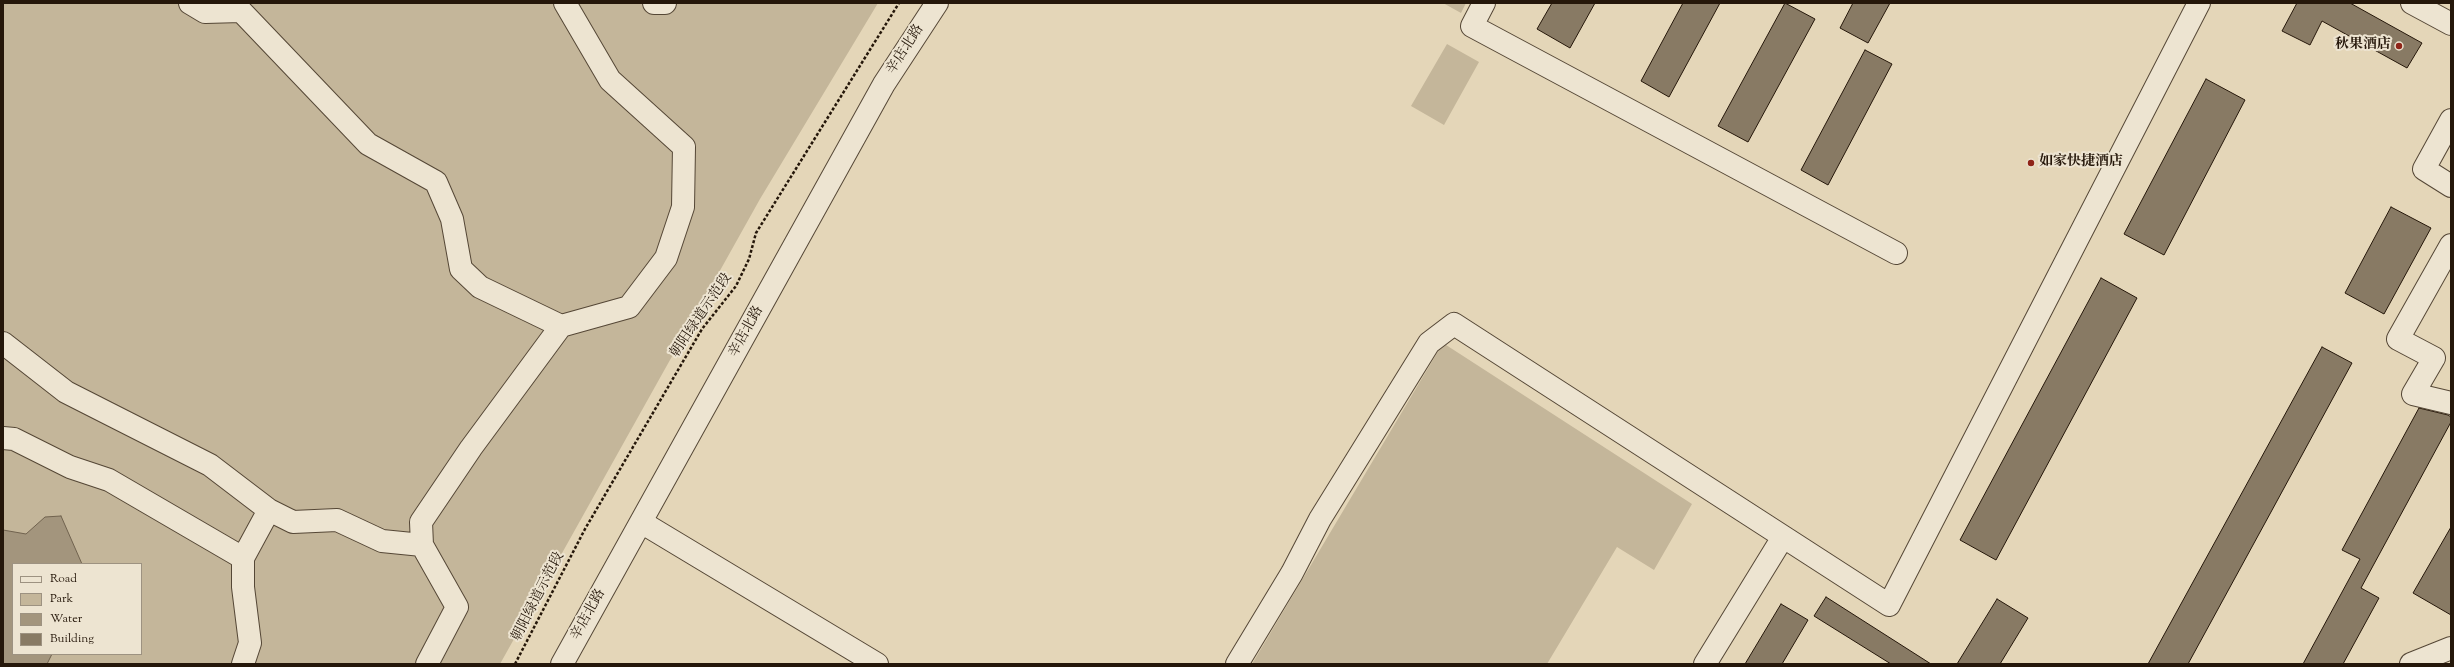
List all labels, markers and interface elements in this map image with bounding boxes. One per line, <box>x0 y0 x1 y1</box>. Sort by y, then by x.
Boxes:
street label: 辛店北路 <box>884 22 928 78</box>
place label: 秋果酒店 <box>2335 38 2391 54</box>
marker: 秋果酒店 <box>2394 41 2404 51</box>
place label: 如家快捷酒店 <box>2039 155 2123 171</box>
marker: 如家快捷酒店 <box>2026 158 2036 168</box>
street label: 朝阳绿道示范段 <box>668 271 736 361</box>
street label: 辛店北路 <box>726 303 768 361</box>
street label: 朝阳绿道示范段 <box>509 550 569 644</box>
legend <box>12 563 142 655</box>
text: Road <box>50 570 77 588</box>
street label: 辛店北路 <box>568 586 610 644</box>
text: Park <box>50 590 73 608</box>
text: Water <box>50 610 82 628</box>
text: Building <box>50 630 94 648</box>

